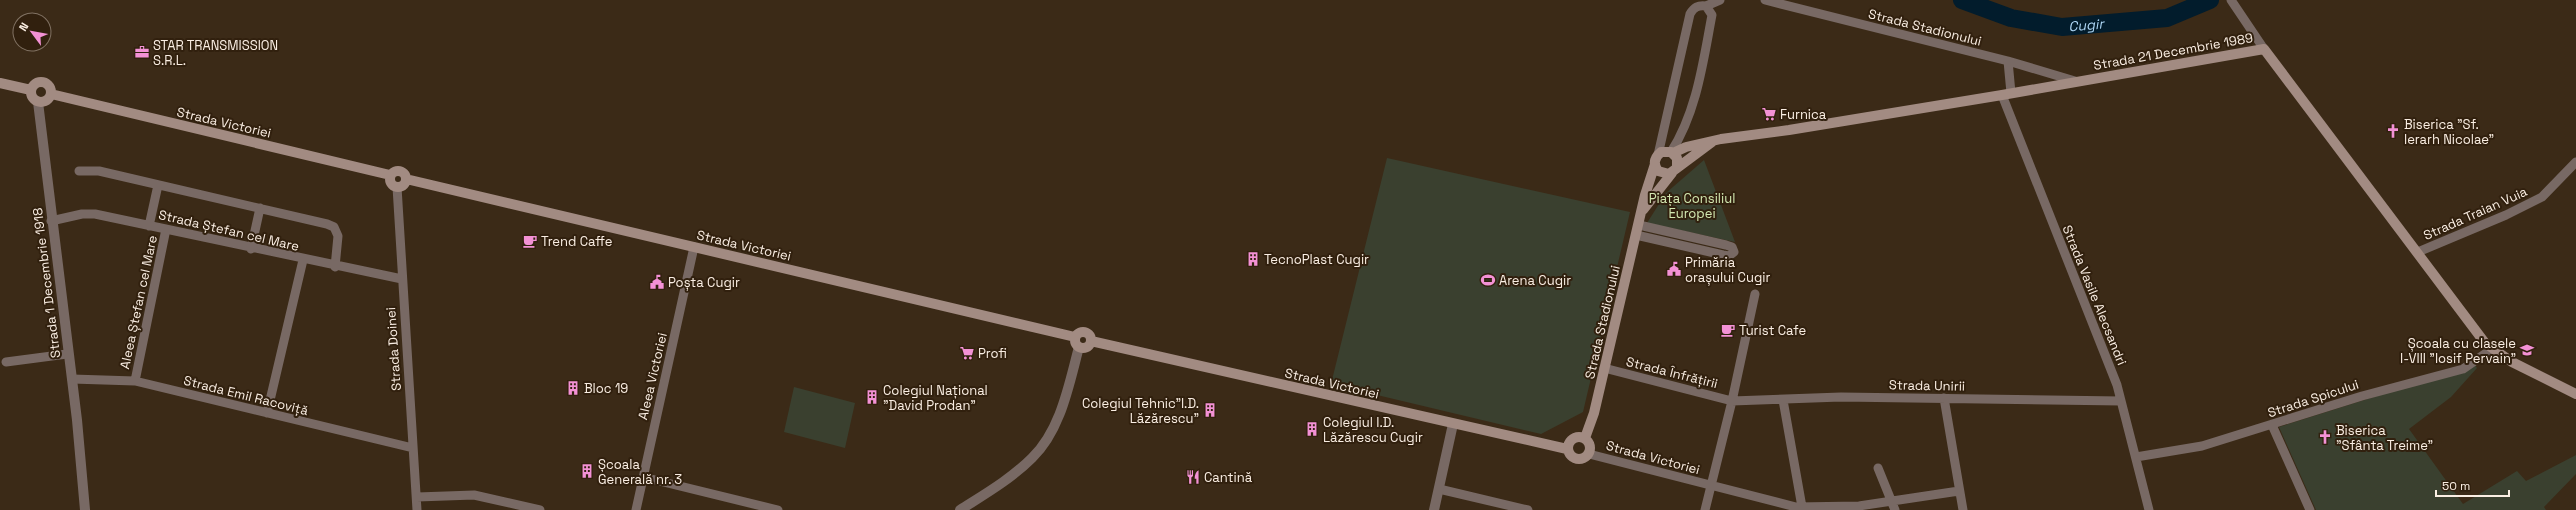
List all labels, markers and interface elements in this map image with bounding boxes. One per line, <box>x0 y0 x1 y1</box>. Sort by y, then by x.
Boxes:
street label: Strada Stadionului <box>1867 5 1983 50</box>
north arrow <box>12 12 52 52</box>
water label: Cugir <box>2068 14 2106 35</box>
text: N <box>16 20 31 34</box>
street label: Strada 21 Decembrie 1989 <box>2092 29 2254 74</box>
place label: STAR TRANSMISSION S.R.L. <box>153 37 278 69</box>
office icon: STAR TRANSMISSION S.R.L. <box>134 44 150 60</box>
street label: Strada Victoriei <box>175 103 273 142</box>
supermarket icon: Furnica <box>1761 106 1777 122</box>
place label: Furnica <box>1780 106 1827 123</box>
place label: Biserica "Sf. Ierarh Nicolae" <box>2404 116 2494 148</box>
church icon: Biserica "Sf. Ierarh Nicolae" <box>2385 123 2401 139</box>
street label: Strada Traian Vuia <box>2421 183 2530 244</box>
park label: Piața Consiliul Europei <box>1649 190 1735 222</box>
street label: Strada Ștefan cel Mare <box>157 206 301 255</box>
street label: Strada 1 Decembrie 1918 <box>29 207 64 359</box>
street label: Strada Vasile Alecsandri <box>2059 223 2130 368</box>
street label: Strada Victoriei <box>695 226 793 265</box>
cafe icon: Trend Caffe <box>522 233 538 249</box>
place label: Trend Caffe <box>541 233 612 250</box>
street label: Aleea Ștefan cel Mare <box>116 234 161 370</box>
building icon: TecnoPlast Cugir <box>1245 251 1261 267</box>
place label: TecnoPlast Cugir <box>1264 251 1369 268</box>
place label: Primăria orașului Cugir <box>1685 254 1770 286</box>
public building icon: Primăria orașului Cugir <box>1666 261 1682 277</box>
street label: Strada Stadionului <box>1581 264 1624 381</box>
sports icon: Arena Cugir <box>1480 272 1496 288</box>
place label: Arena Cugir <box>1499 272 1571 289</box>
public building icon: Poșta Cugir <box>649 274 665 290</box>
place label: Poșta Cugir <box>668 274 740 291</box>
street label: Strada Doinei <box>382 307 405 391</box>
cafe icon: Turist Cafe <box>1720 322 1736 338</box>
place label: Turist Cafe <box>1739 322 1806 339</box>
street label: Aleea Victoriei <box>634 331 671 421</box>
place label: Școala cu clasele I-VIII "Iosif Pervain" <box>2400 335 2516 367</box>
school or university icon: Școala cu clasele I-VIII "Iosif Pervain" <box>2519 342 2535 358</box>
supermarket icon: Profi <box>959 345 975 361</box>
place label: Profi <box>978 345 1007 362</box>
street label: Strada Înfrățirii <box>1624 353 1720 392</box>
street label: Strada Victoriei <box>1283 364 1381 403</box>
street label: Strada Emil Racoviță <box>182 372 311 419</box>
street label: Strada Unirii <box>1889 376 1965 395</box>
street label: Strada Spicului <box>2265 376 2361 421</box>
building icon: Bloc 19 <box>565 380 581 396</box>
place label: Bloc 19 <box>584 380 628 397</box>
place label: Colegiul Național "David Prodan" <box>883 382 988 414</box>
building icon: Colegiul Național "David Prodan" <box>864 389 880 405</box>
place label: Colegiul Tehnic"I.D. Lăzărescu" <box>1082 395 1199 427</box>
building icon: Colegiul Tehnic"I.D. Lăzărescu" <box>1202 402 1218 418</box>
place label: Colegiul I.D. Lăzărescu Cugir <box>1323 414 1423 446</box>
building icon: Colegiul I.D. Lăzărescu Cugir <box>1304 421 1320 437</box>
place label: Biserica "Sfânta Treime" <box>2336 422 2433 454</box>
church icon: Biserica "Sfânta Treime" <box>2317 429 2333 445</box>
street label: Strada Victoriei <box>1604 437 1702 478</box>
place label: Școala Generală nr. 3 <box>598 456 682 488</box>
building icon: Școala Generală nr. 3 <box>579 463 595 479</box>
restaurant icon: Cantină <box>1185 469 1201 485</box>
place label: Cantină <box>1204 469 1253 486</box>
scale bar <box>2436 472 2509 498</box>
text: 50 m <box>2442 478 2470 494</box>

